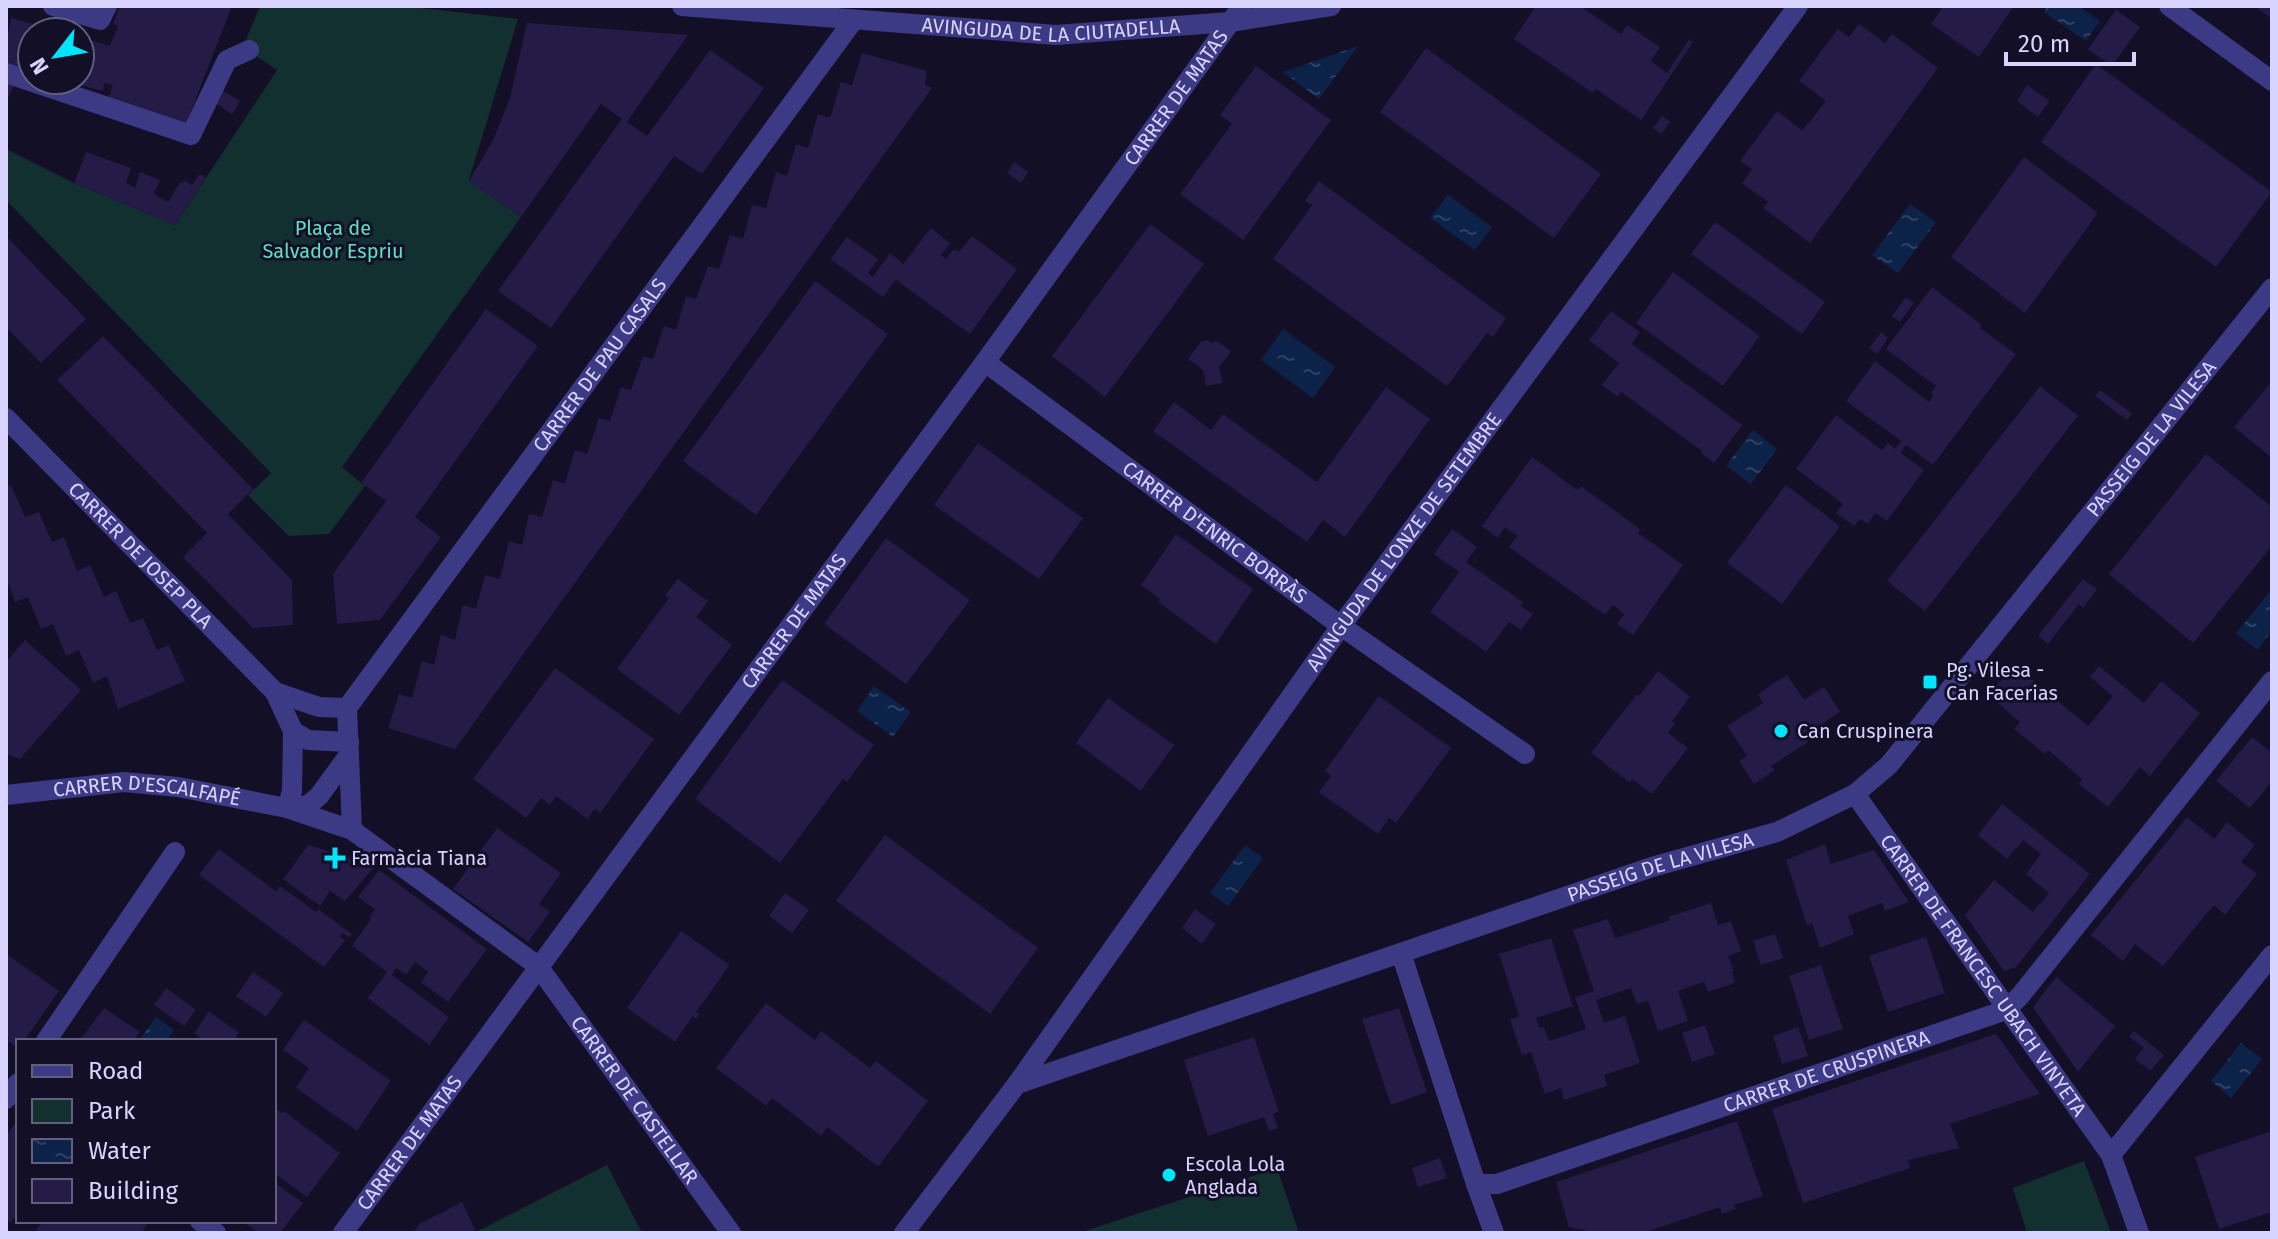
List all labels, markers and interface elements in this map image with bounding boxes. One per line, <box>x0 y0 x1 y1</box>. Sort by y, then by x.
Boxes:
street label: AVINGUDA DE LA CIUTADELLA <box>921 13 1181 47</box>
north arrow <box>16 16 96 96</box>
scale bar <box>2006 16 2134 66</box>
street label: CARRER DE MATAS <box>1119 25 1233 170</box>
text: 20 m <box>2018 30 2070 58</box>
text: N <box>24 53 55 79</box>
park label: Plaça de Salvador Espriu <box>262 216 404 263</box>
street label: CARRER DE PAU CASALS <box>528 273 672 457</box>
street label: PASSEIG DE LA VILESA <box>2081 355 2221 521</box>
street label: AVINGUDA DE L'ONZE DE SETEMBRE <box>1301 408 1506 676</box>
street label: CARRER D'ENRIC BORRÀS <box>1118 456 1312 609</box>
street label: CARRER DE JOSEP PLA <box>63 477 218 634</box>
street label: CARRER DE MATAS <box>736 549 852 693</box>
place label: Pg. Vilesa - Can Facerias <box>1946 658 2058 705</box>
marker: Pg. Vilesa - Can Facerias <box>1921 673 1939 691</box>
place label: Can Cruspinera <box>1797 719 1934 743</box>
marker: Can Cruspinera <box>1772 722 1790 740</box>
street label: CARRER D'ESCALFAPÉ <box>52 770 243 811</box>
street label: PASSEIG DE LA VILESA <box>1564 827 1757 907</box>
street label: CARRER DE FRANCESC UBACH VINYETA <box>1875 829 2092 1121</box>
place label: Farmàcia Tiana <box>351 846 487 870</box>
marker: Farmàcia Tiana <box>326 849 344 867</box>
street label: CARRER DE CASTELLAR <box>566 1011 703 1188</box>
street label: CARRER DE CRUSPINERA <box>1720 1025 1933 1118</box>
legend <box>16 1039 276 1223</box>
text: Road <box>88 1057 143 1085</box>
street label: CARRER DE MATAS <box>352 1071 467 1215</box>
text: Park <box>88 1097 136 1125</box>
text: Water <box>88 1137 152 1165</box>
place label: Escola Lola Anglada <box>1185 1152 1286 1199</box>
marker: Escola Lola Anglada <box>1160 1166 1178 1184</box>
text: Building <box>88 1177 178 1205</box>

